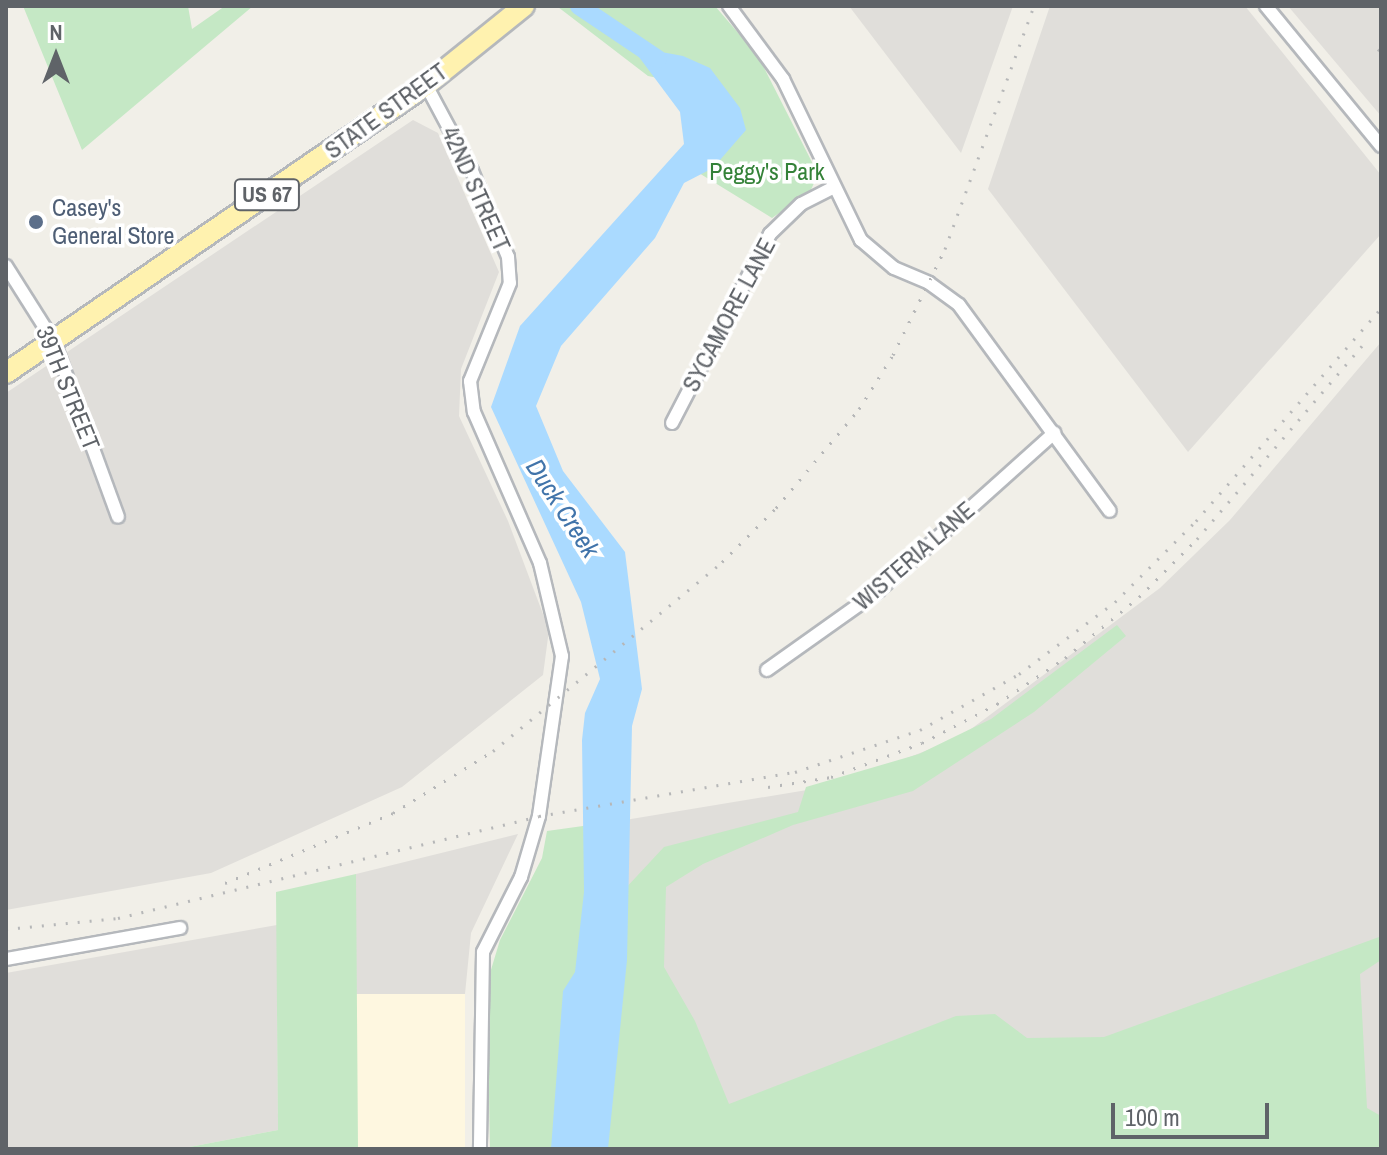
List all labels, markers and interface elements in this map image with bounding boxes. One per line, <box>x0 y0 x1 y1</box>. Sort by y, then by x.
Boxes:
north arrow <box>16 16 96 96</box>
text: N <box>49 17 63 47</box>
street label: STATE STREET <box>319 57 453 165</box>
street label: 42ND STREET <box>436 122 516 256</box>
park label: Peggy's Park <box>709 158 825 186</box>
road number: US 67 <box>233 177 301 213</box>
place label: Casey's General Store <box>52 194 175 250</box>
marker: Casey's General Store <box>27 213 45 231</box>
street label: SYCAMORE LANE <box>676 233 782 397</box>
street label: 39TH STREET <box>30 322 106 454</box>
water label: Duck Creek <box>520 453 606 563</box>
street label: WISTERIA LANE <box>847 495 981 617</box>
scale bar <box>1115 1087 1273 1137</box>
text: 100 m <box>1125 1101 1180 1133</box>

